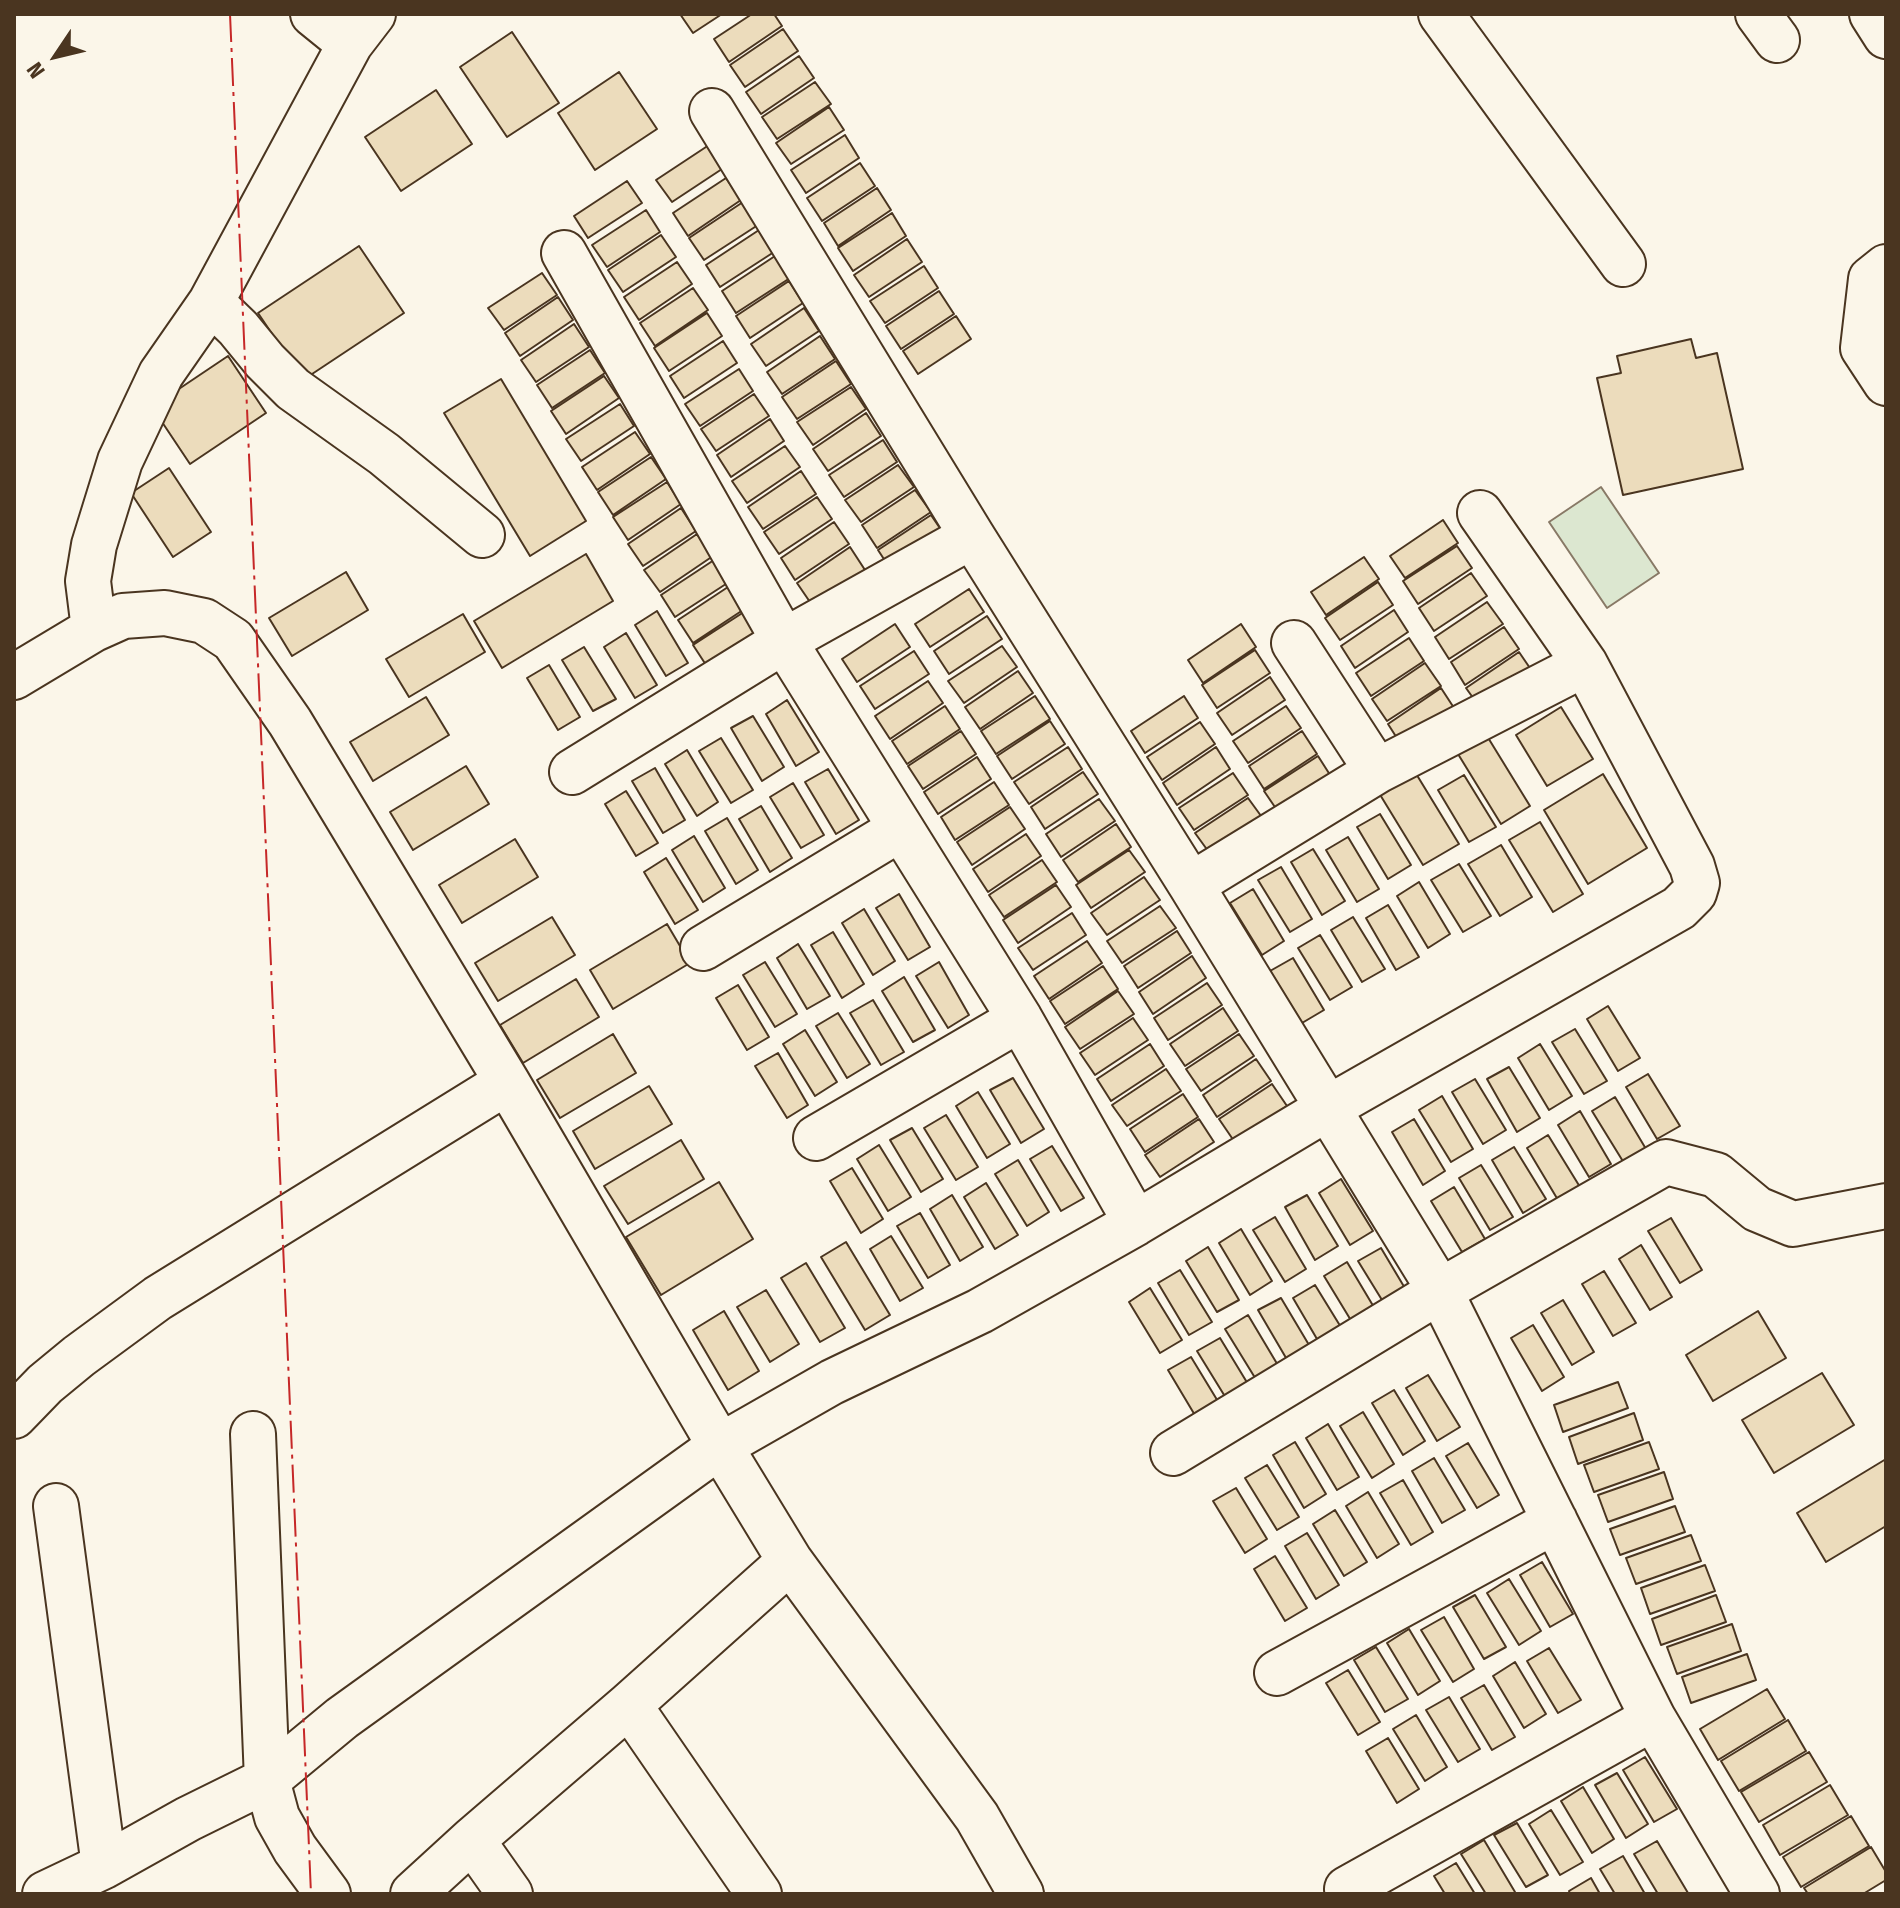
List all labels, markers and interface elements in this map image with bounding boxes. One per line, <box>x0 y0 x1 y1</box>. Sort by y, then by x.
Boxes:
north arrow <box>16 16 96 96</box>
text: N <box>21 57 51 83</box>

